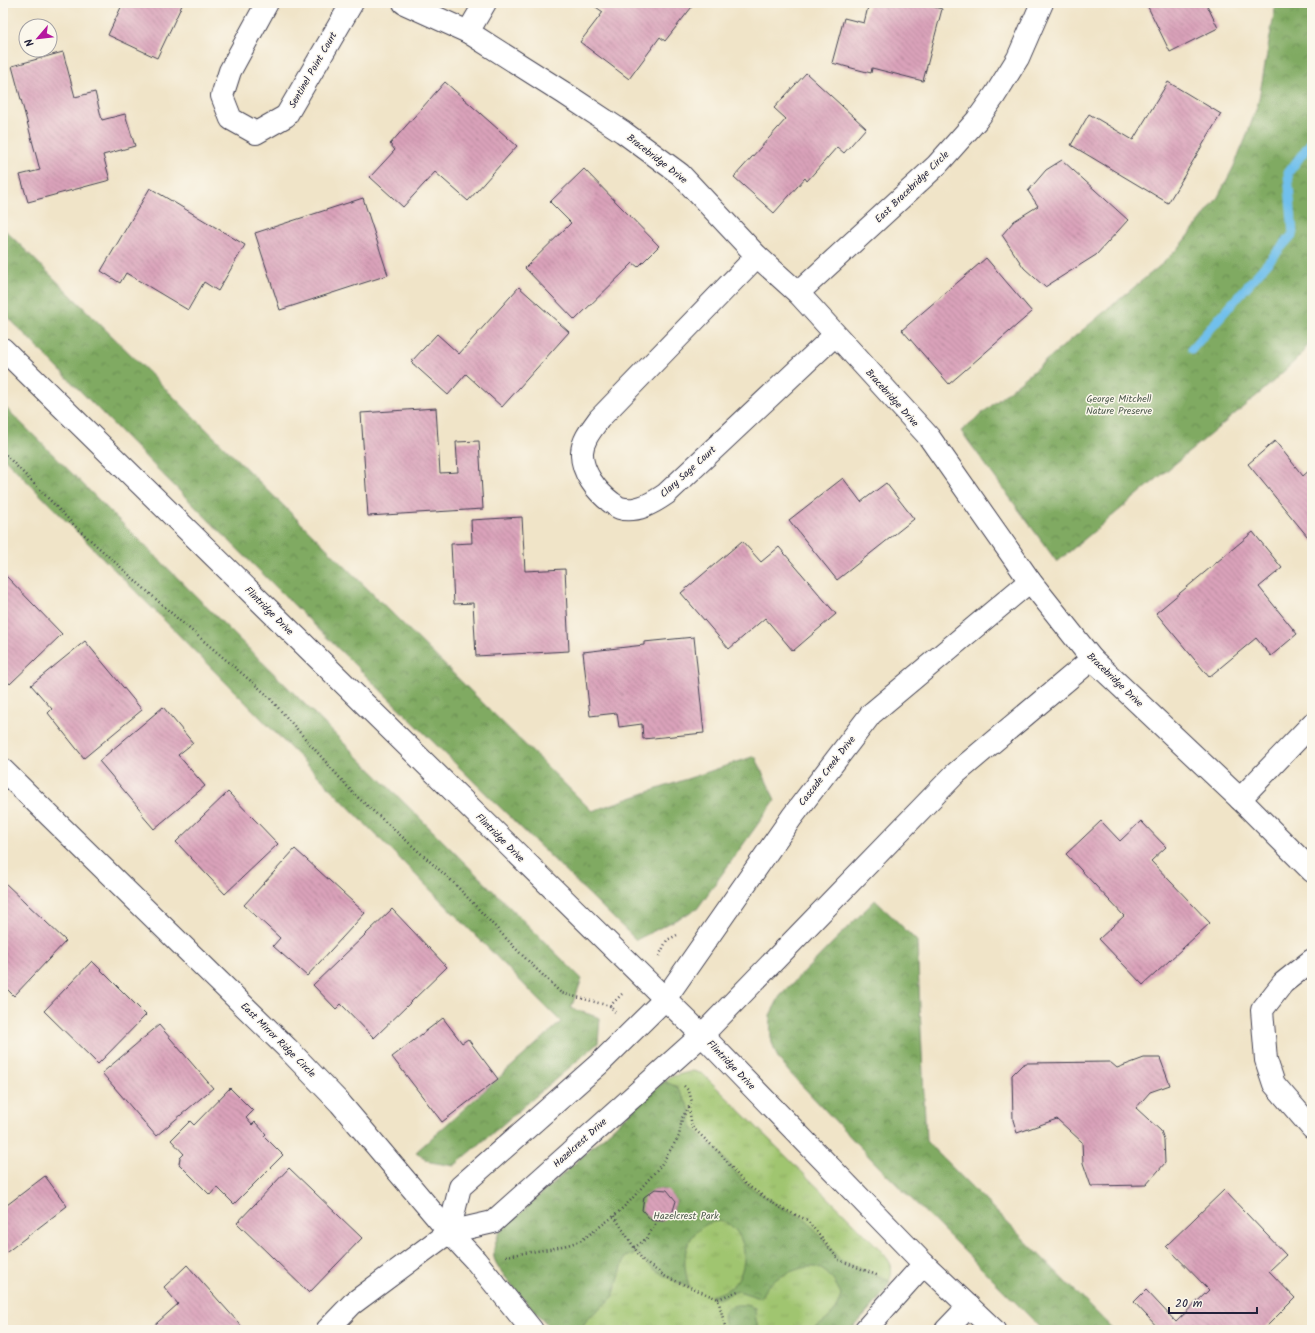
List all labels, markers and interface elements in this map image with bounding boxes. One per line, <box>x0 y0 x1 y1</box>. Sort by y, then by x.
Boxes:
north arrow <box>18 18 58 58</box>
street label: Sentinel Point Court <box>285 29 341 111</box>
text: N <box>20 35 40 50</box>
street label: Bracebridge Drive <box>623 130 691 188</box>
street label: East Bracebridge Circle <box>871 147 953 227</box>
street label: Bracebridge Drive <box>862 365 923 431</box>
park label: George Mitchell Nature Preserve <box>1086 391 1152 419</box>
street label: Clary Sage Court <box>656 442 720 502</box>
street label: Flintridge Drive <box>241 583 298 640</box>
street label: Bracebridge Drive <box>1083 649 1147 712</box>
street label: Cascade Creek Drive <box>794 732 860 810</box>
street label: Flintridge Drive <box>472 810 529 867</box>
street label: East Mirror Ridge Circle <box>237 999 320 1082</box>
street label: Flintridge Drive <box>703 1036 759 1094</box>
street label: Hazelcrest Drive <box>549 1114 611 1172</box>
park label: Hazelcrest Park <box>653 1208 719 1224</box>
scale bar <box>1169 1289 1257 1315</box>
text: 20 m <box>1175 1294 1203 1313</box>

